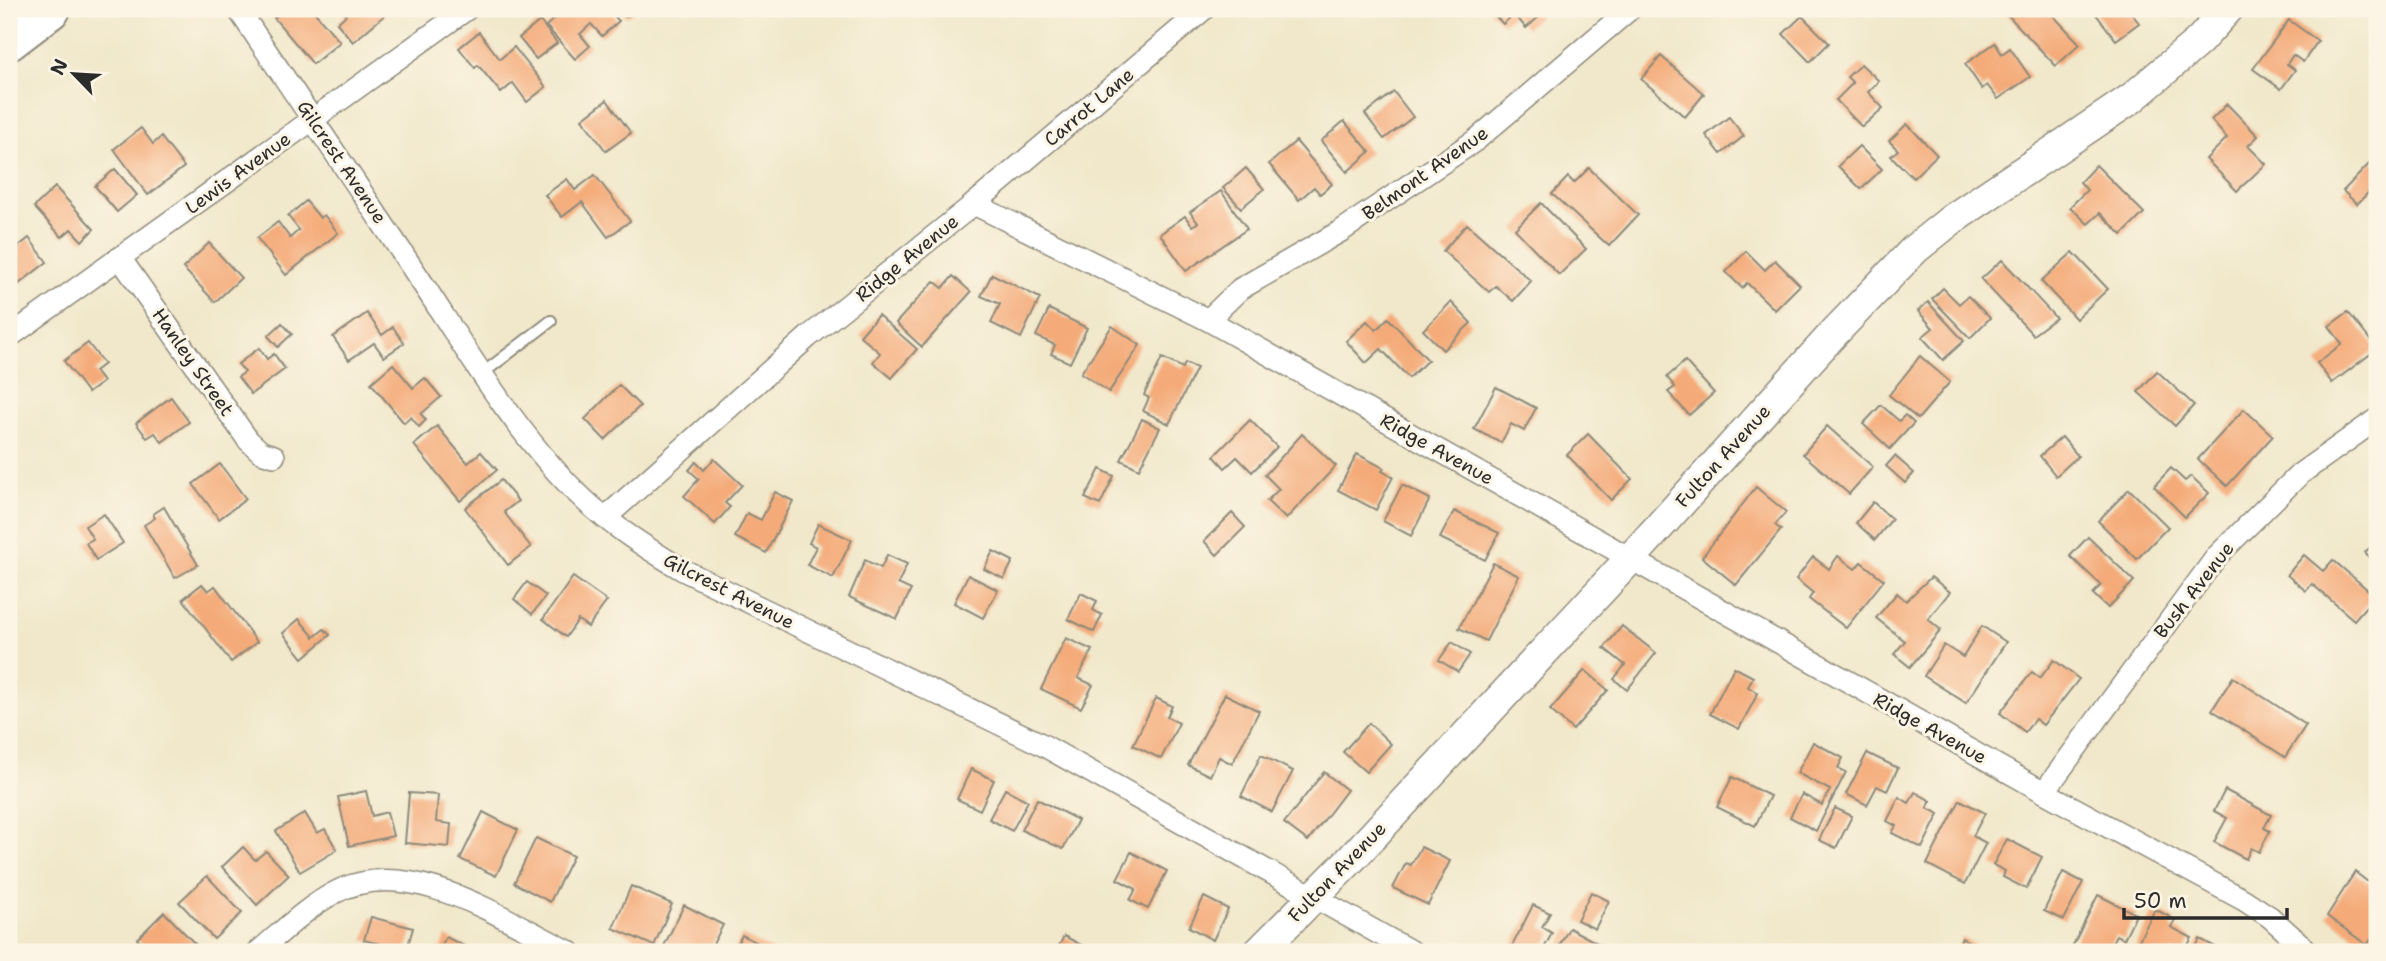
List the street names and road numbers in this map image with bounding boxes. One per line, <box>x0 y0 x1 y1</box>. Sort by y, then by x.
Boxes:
street label: Carrot Lane <box>1039 62 1139 152</box>
street label: Gilcrest Avenue <box>291 95 393 229</box>
street label: Belmont Avenue <box>1357 120 1493 226</box>
street label: Lewis Avenue <box>180 126 296 220</box>
street label: Ridge Avenue <box>850 209 964 307</box>
street label: Hanley Street <box>146 303 240 421</box>
street label: Fulton Avenue <box>1670 399 1776 513</box>
street label: Ridge Avenue <box>1376 408 1498 490</box>
street label: Bush Avenue <box>2148 536 2240 644</box>
street label: Gilcrest Avenue <box>659 547 799 635</box>
street label: Ridge Avenue <box>1869 687 1991 769</box>
street label: Fulton Avenue <box>1283 816 1391 928</box>

